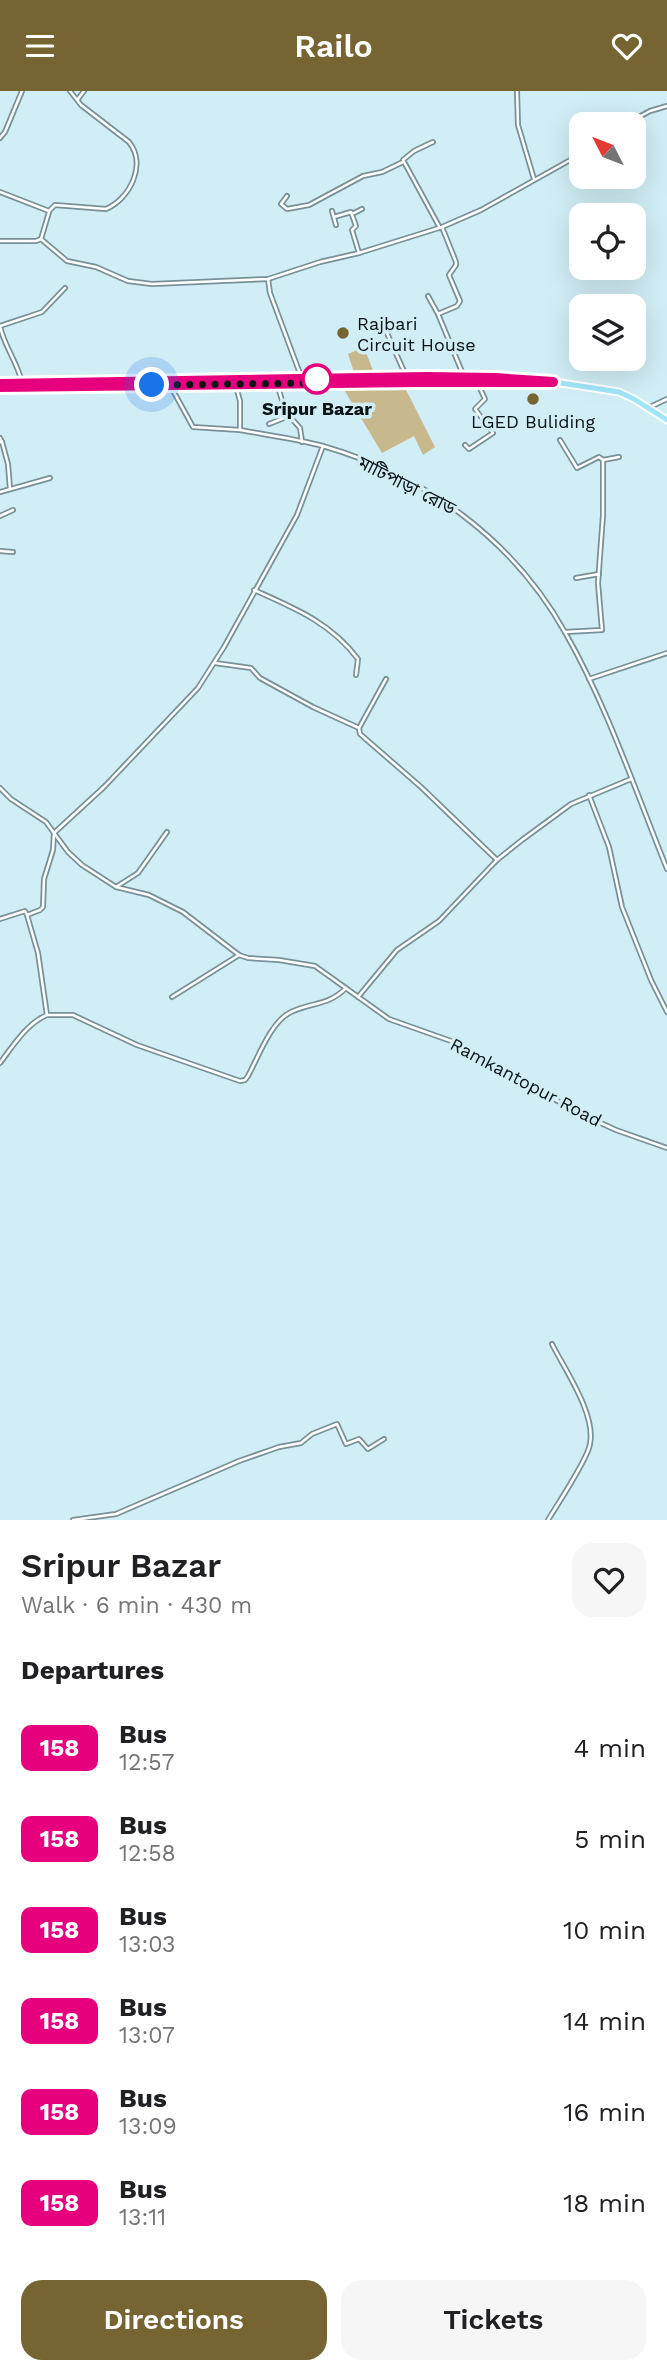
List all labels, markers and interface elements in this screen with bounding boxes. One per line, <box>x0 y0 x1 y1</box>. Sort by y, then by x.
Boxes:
icon: menu <box>21 27 59 65</box>
text: Railo <box>294 27 373 65</box>
icon: heart <box>608 27 646 65</box>
north arrow <box>569 112 646 189</box>
map controls <box>569 112 646 371</box>
button: locate <box>569 203 646 280</box>
button: layers <box>569 294 646 371</box>
place label: Rajbari Circuit House <box>357 313 476 355</box>
marker: Rajbari Circuit House <box>335 325 351 341</box>
marker: Sripur Bazar <box>302 364 332 394</box>
your location <box>134 367 169 402</box>
marker: LGED Buliding <box>525 391 541 407</box>
place label: Sripur Bazar <box>262 398 372 419</box>
place label: LGED Buliding <box>471 411 595 432</box>
street label: মাটিপাড়া রোড <box>354 451 459 519</box>
street label: Ramkantopur Road <box>447 1033 605 1131</box>
button: heart <box>572 1543 646 1617</box>
text: Sripur Bazar <box>21 1546 221 1585</box>
text: Walk · 6 min · 430 m <box>21 1592 252 1619</box>
text: Departures <box>21 1655 164 1685</box>
text: Bus <box>119 1719 167 1749</box>
text: 4 min <box>573 1733 646 1763</box>
text: 158 <box>40 1734 79 1762</box>
text: 12:57 <box>119 1749 174 1776</box>
text: Bus <box>119 1810 167 1840</box>
text: 5 min <box>574 1824 646 1854</box>
text: 158 <box>40 1825 79 1853</box>
text: 12:58 <box>119 1840 176 1867</box>
text: Bus <box>119 1901 167 1931</box>
text: 10 min <box>563 1915 646 1945</box>
text: 158 <box>40 1916 79 1944</box>
text: 13:03 <box>119 1931 175 1958</box>
text: Bus <box>119 1992 167 2022</box>
text: 14 min <box>563 2006 646 2036</box>
text: 158 <box>40 2007 79 2035</box>
text: 13:07 <box>119 2022 175 2049</box>
text: Bus <box>119 2083 167 2113</box>
text: 16 min <box>563 2097 646 2127</box>
text: 158 <box>40 2098 79 2126</box>
text: 13:09 <box>119 2113 177 2140</box>
text: Bus <box>119 2174 167 2204</box>
text: 18 min <box>563 2188 646 2218</box>
text: 158 <box>40 2189 79 2217</box>
text: 13:11 <box>119 2204 166 2231</box>
button: Directions <box>21 2280 327 2360</box>
button: Tickets <box>341 2280 646 2360</box>

